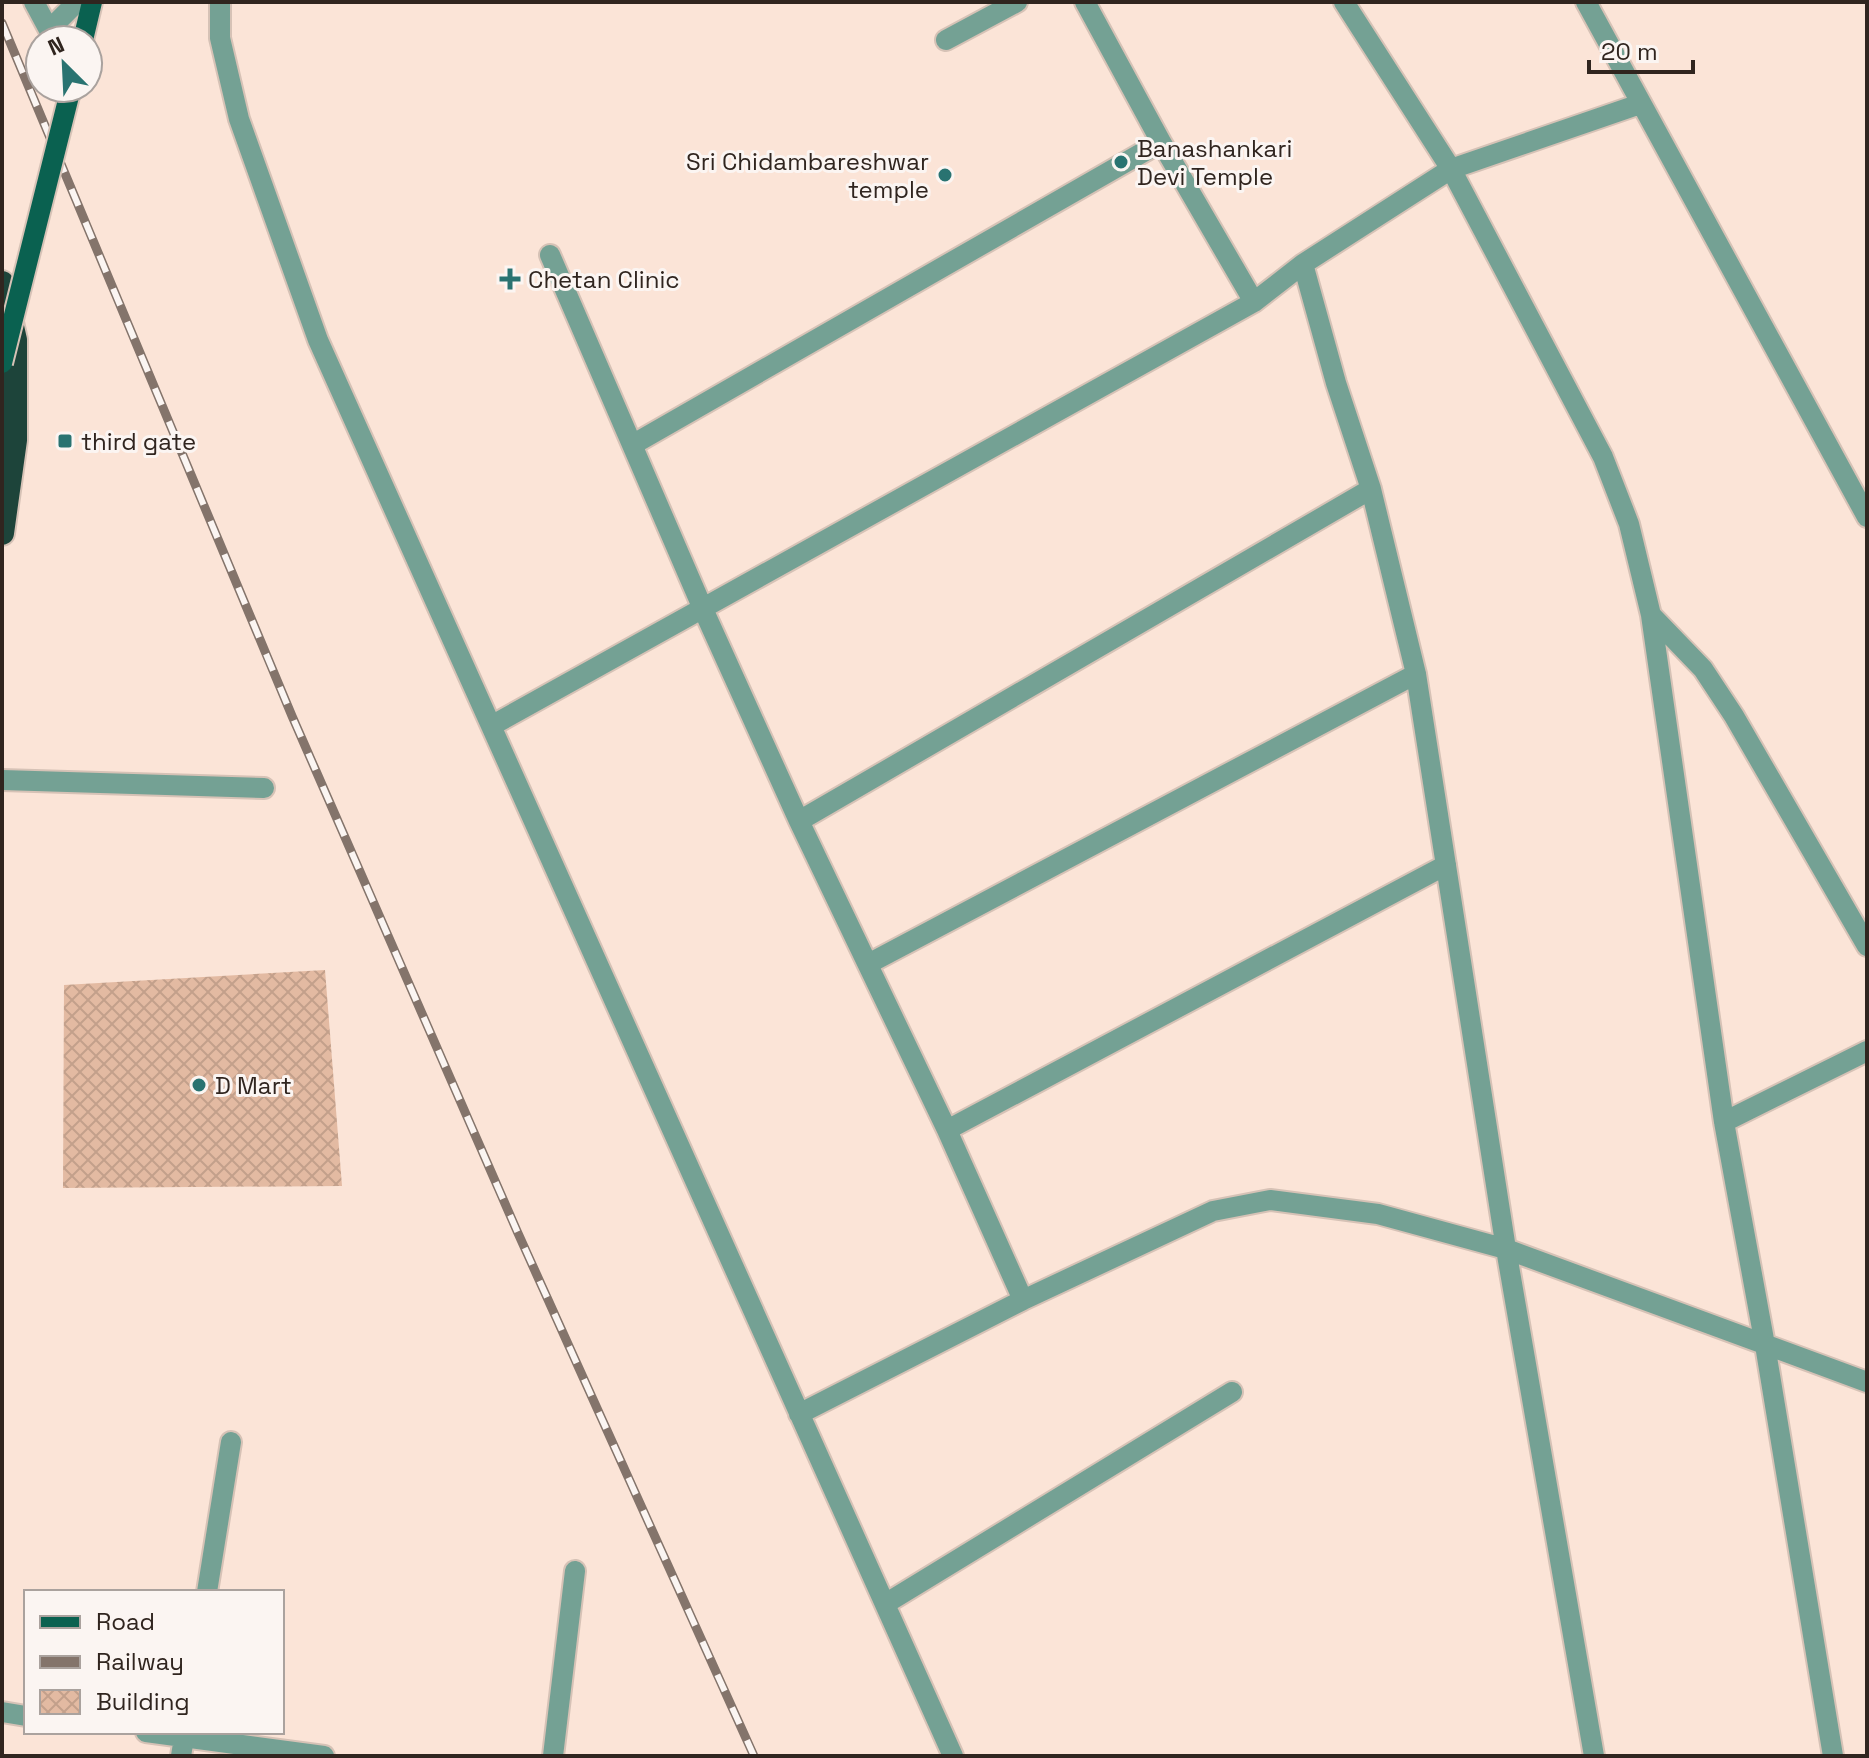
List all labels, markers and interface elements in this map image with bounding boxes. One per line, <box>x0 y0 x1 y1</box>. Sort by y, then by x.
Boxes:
north arrow <box>24 24 104 104</box>
scale bar <box>1589 24 1693 74</box>
text: N <box>43 30 68 62</box>
text: 20 m <box>1601 36 1658 67</box>
place label: Banashankari Devi Temple <box>1137 133 1292 192</box>
place label: Sri Chidambareshwar temple <box>686 146 929 205</box>
marker: Banashankari Devi Temple <box>1112 153 1130 171</box>
marker: Sri Chidambareshwar temple <box>936 166 954 184</box>
place label: Chetan Clinic <box>528 264 680 295</box>
marker: Chetan Clinic <box>499 268 521 290</box>
place label: third gate <box>81 426 196 457</box>
marker: third gate <box>56 432 74 450</box>
place label: D Mart <box>215 1070 292 1101</box>
marker: D Mart <box>190 1076 208 1094</box>
legend <box>24 1590 284 1734</box>
text: Road <box>96 1606 155 1637</box>
text: Railway <box>96 1646 184 1677</box>
text: Building <box>96 1686 190 1717</box>

